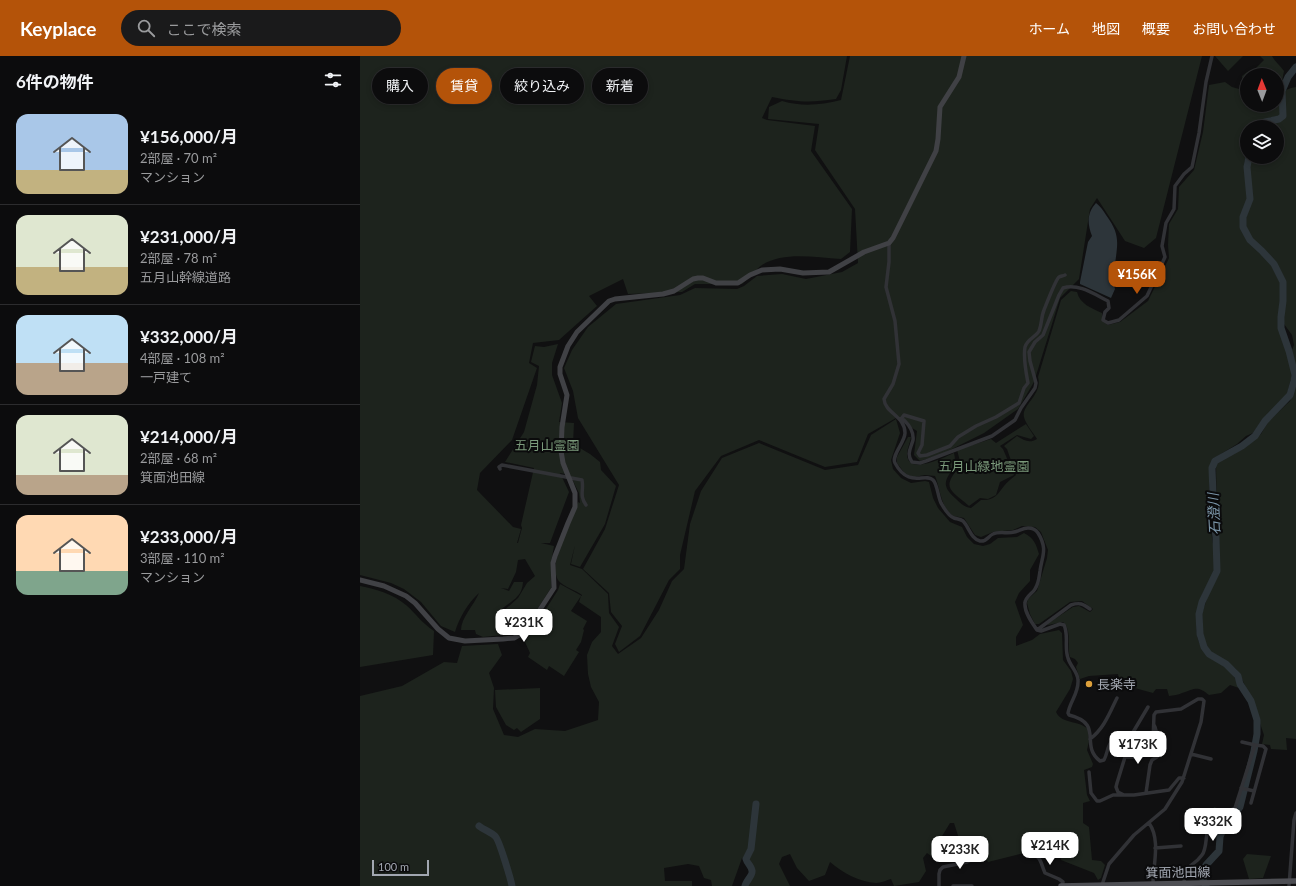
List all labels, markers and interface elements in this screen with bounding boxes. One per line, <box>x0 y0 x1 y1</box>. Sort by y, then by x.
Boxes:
search box <box>121 10 401 46</box>
text: Keyplace <box>20 17 97 40</box>
icon: search <box>135 17 157 39</box>
text: ここで検索 <box>167 20 242 38</box>
text: ホーム <box>1028 20 1070 37</box>
text: 地図 <box>1092 20 1120 37</box>
text: 概要 <box>1142 20 1170 37</box>
text: お問い合わせ <box>1192 20 1276 37</box>
chip: 購入 <box>372 68 428 104</box>
chip: 賃貸 <box>436 68 492 104</box>
chip: 絞り込み <box>500 68 584 104</box>
chip: 新着 <box>592 68 648 104</box>
north arrow <box>1240 68 1284 112</box>
map controls <box>1240 68 1284 164</box>
icon: filters <box>322 69 344 91</box>
text: 6件の物件 <box>16 71 94 92</box>
button: layers <box>1240 120 1284 164</box>
text: ¥156,000/月 <box>140 126 238 147</box>
icon: home <box>48 130 96 178</box>
text: 2部屋 · 70 m² <box>140 150 217 166</box>
text: マンション <box>140 169 205 185</box>
text: ¥231,000/月 <box>140 226 238 247</box>
icon: home <box>48 231 96 279</box>
text: 2部屋 · 78 m² <box>140 250 217 266</box>
pin: ¥156K <box>1109 261 1165 295</box>
text: ¥156K <box>1117 266 1157 282</box>
text: 五月山幹線道路 <box>140 269 231 285</box>
text: ¥332,000/月 <box>140 326 238 347</box>
icon: home <box>48 331 96 379</box>
text: 4部屋 · 108 m² <box>140 350 225 366</box>
text: 一戸建て <box>140 369 192 385</box>
text: ¥214,000/月 <box>140 426 238 447</box>
icon: home <box>48 431 96 479</box>
park label: 五月山霊園 <box>514 437 580 453</box>
text: 2部屋 · 68 m² <box>140 450 217 466</box>
park label: 五月山緑地霊園 <box>938 458 1030 474</box>
text: 箕面池田線 <box>140 469 205 485</box>
water label: 石澄川 <box>1204 491 1223 535</box>
text: ¥233,000/月 <box>140 526 238 547</box>
icon: home <box>48 531 96 579</box>
text: 3部屋 · 110 m² <box>140 550 225 566</box>
text: マンション <box>140 569 205 585</box>
pin: ¥231K <box>496 609 552 643</box>
text: ¥231K <box>504 614 544 630</box>
place label: 長楽寺 <box>1097 676 1136 692</box>
marker: 長楽寺 <box>1084 679 1094 689</box>
pin: ¥173K <box>1110 731 1166 765</box>
text: ¥173K <box>1118 736 1158 752</box>
pin: ¥332K <box>1185 808 1241 842</box>
text: ¥332K <box>1193 813 1233 829</box>
pin: ¥214K <box>1022 832 1078 866</box>
pin: ¥233K <box>932 836 988 870</box>
text: ¥214K <box>1030 837 1070 853</box>
text: ¥233K <box>940 841 980 857</box>
scale bar <box>372 858 429 877</box>
text: 100 m <box>378 860 409 873</box>
street label: 箕面池田線 <box>1145 863 1211 881</box>

